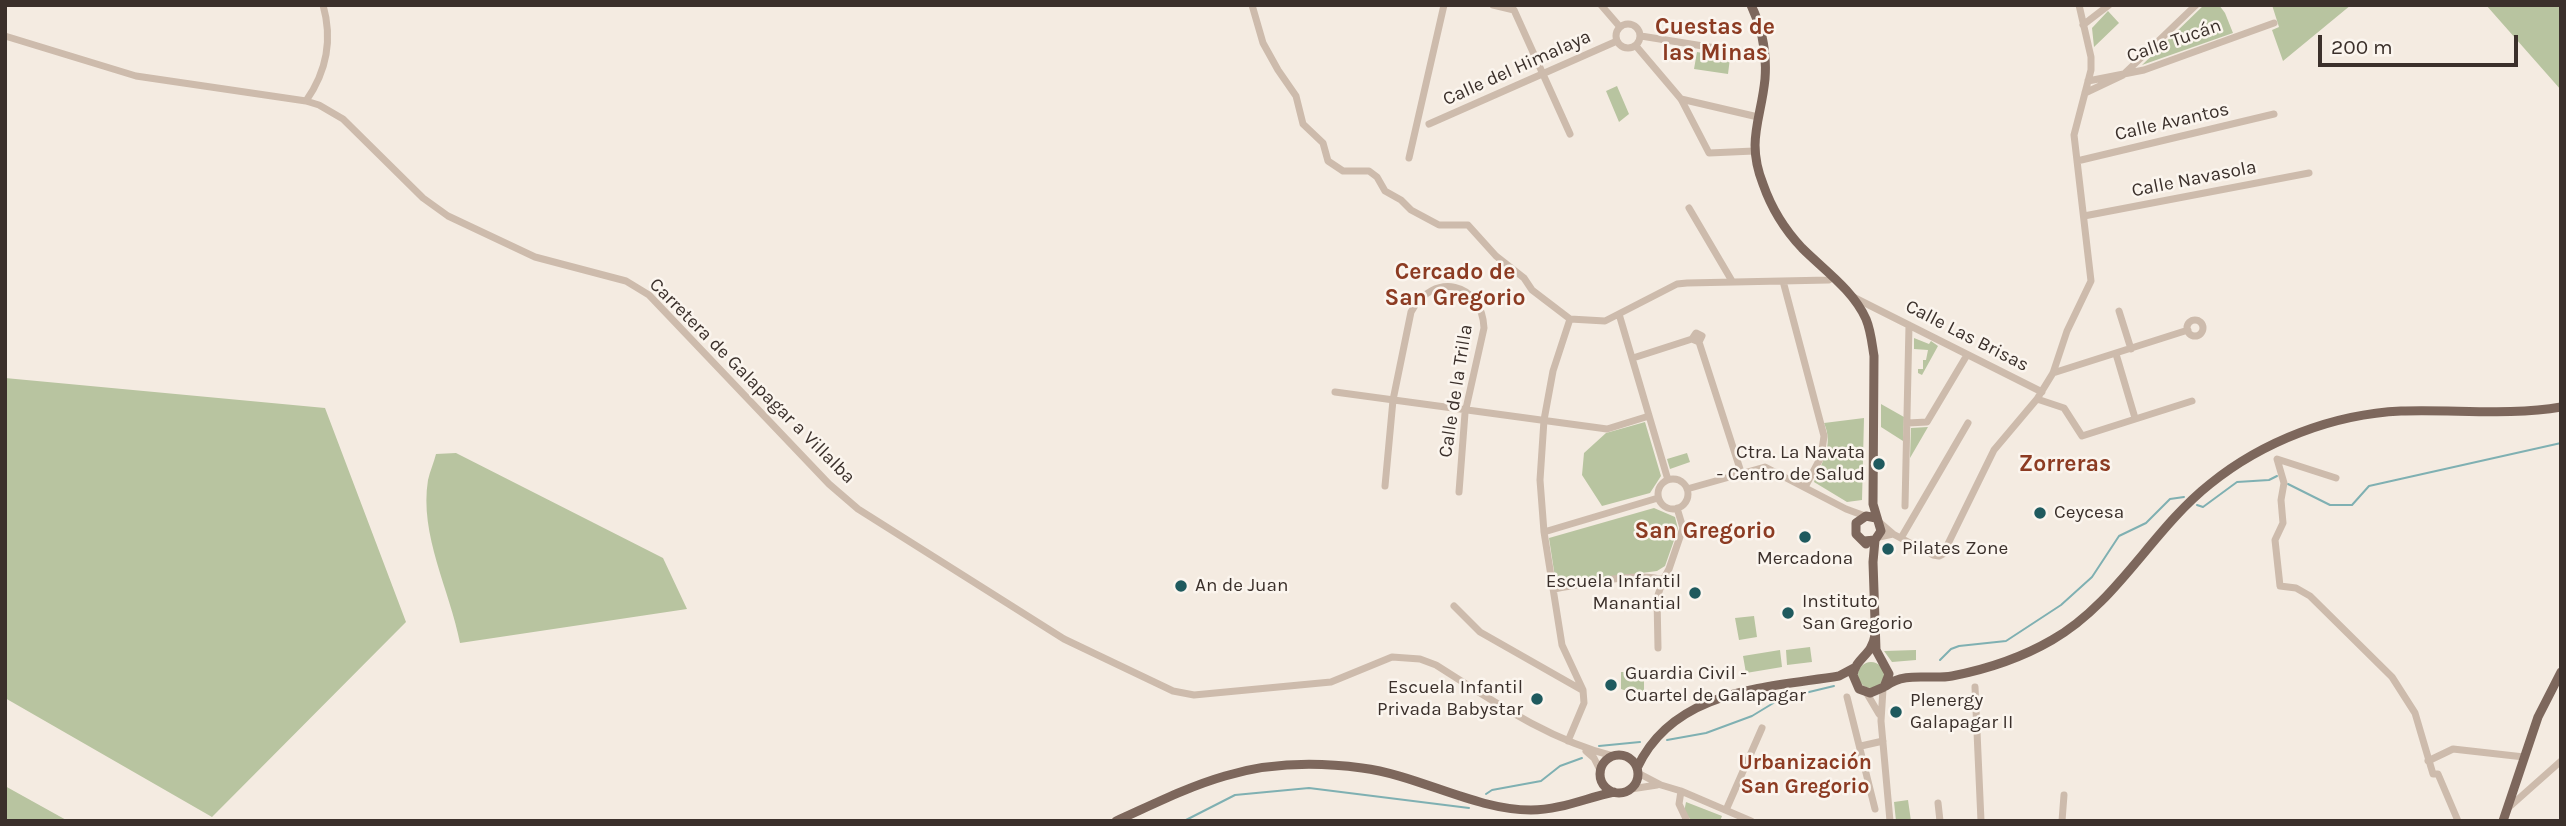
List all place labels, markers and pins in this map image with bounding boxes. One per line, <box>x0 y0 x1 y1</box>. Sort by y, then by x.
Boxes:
place label: Ctra. La Navata - Centro de Salud <box>1717 442 1865 486</box>
marker: Ctra. La Navata - Centro de Salud <box>1871 456 1887 472</box>
place label: Ceycesa <box>2054 502 2124 524</box>
marker: Ceycesa <box>2032 505 2048 521</box>
marker: Mercadona <box>1797 529 1813 545</box>
place label: Pilates Zone <box>1902 538 2008 560</box>
marker: Pilates Zone <box>1880 541 1896 557</box>
place label: Mercadona <box>1757 548 1853 570</box>
place label: Escuela Infantil Manantial <box>1546 571 1681 615</box>
place label: An de Juan <box>1195 575 1289 597</box>
marker: An de Juan <box>1173 578 1189 594</box>
marker: Escuela Infantil Manantial <box>1687 585 1703 601</box>
place label: Instituto San Gregorio <box>1802 591 1913 635</box>
marker: Instituto San Gregorio <box>1780 605 1796 621</box>
place label: Guardia Civil - Cuartel de Galapagar <box>1625 663 1806 707</box>
place label: Escuela Infantil Privada Babystar <box>1377 677 1523 721</box>
marker: Guardia Civil - Cuartel de Galapagar <box>1603 677 1619 693</box>
place label: Plenergy Galapagar II <box>1910 690 2013 734</box>
marker: Escuela Infantil Privada Babystar <box>1529 691 1545 707</box>
marker: Plenergy Galapagar II <box>1888 704 1904 720</box>

